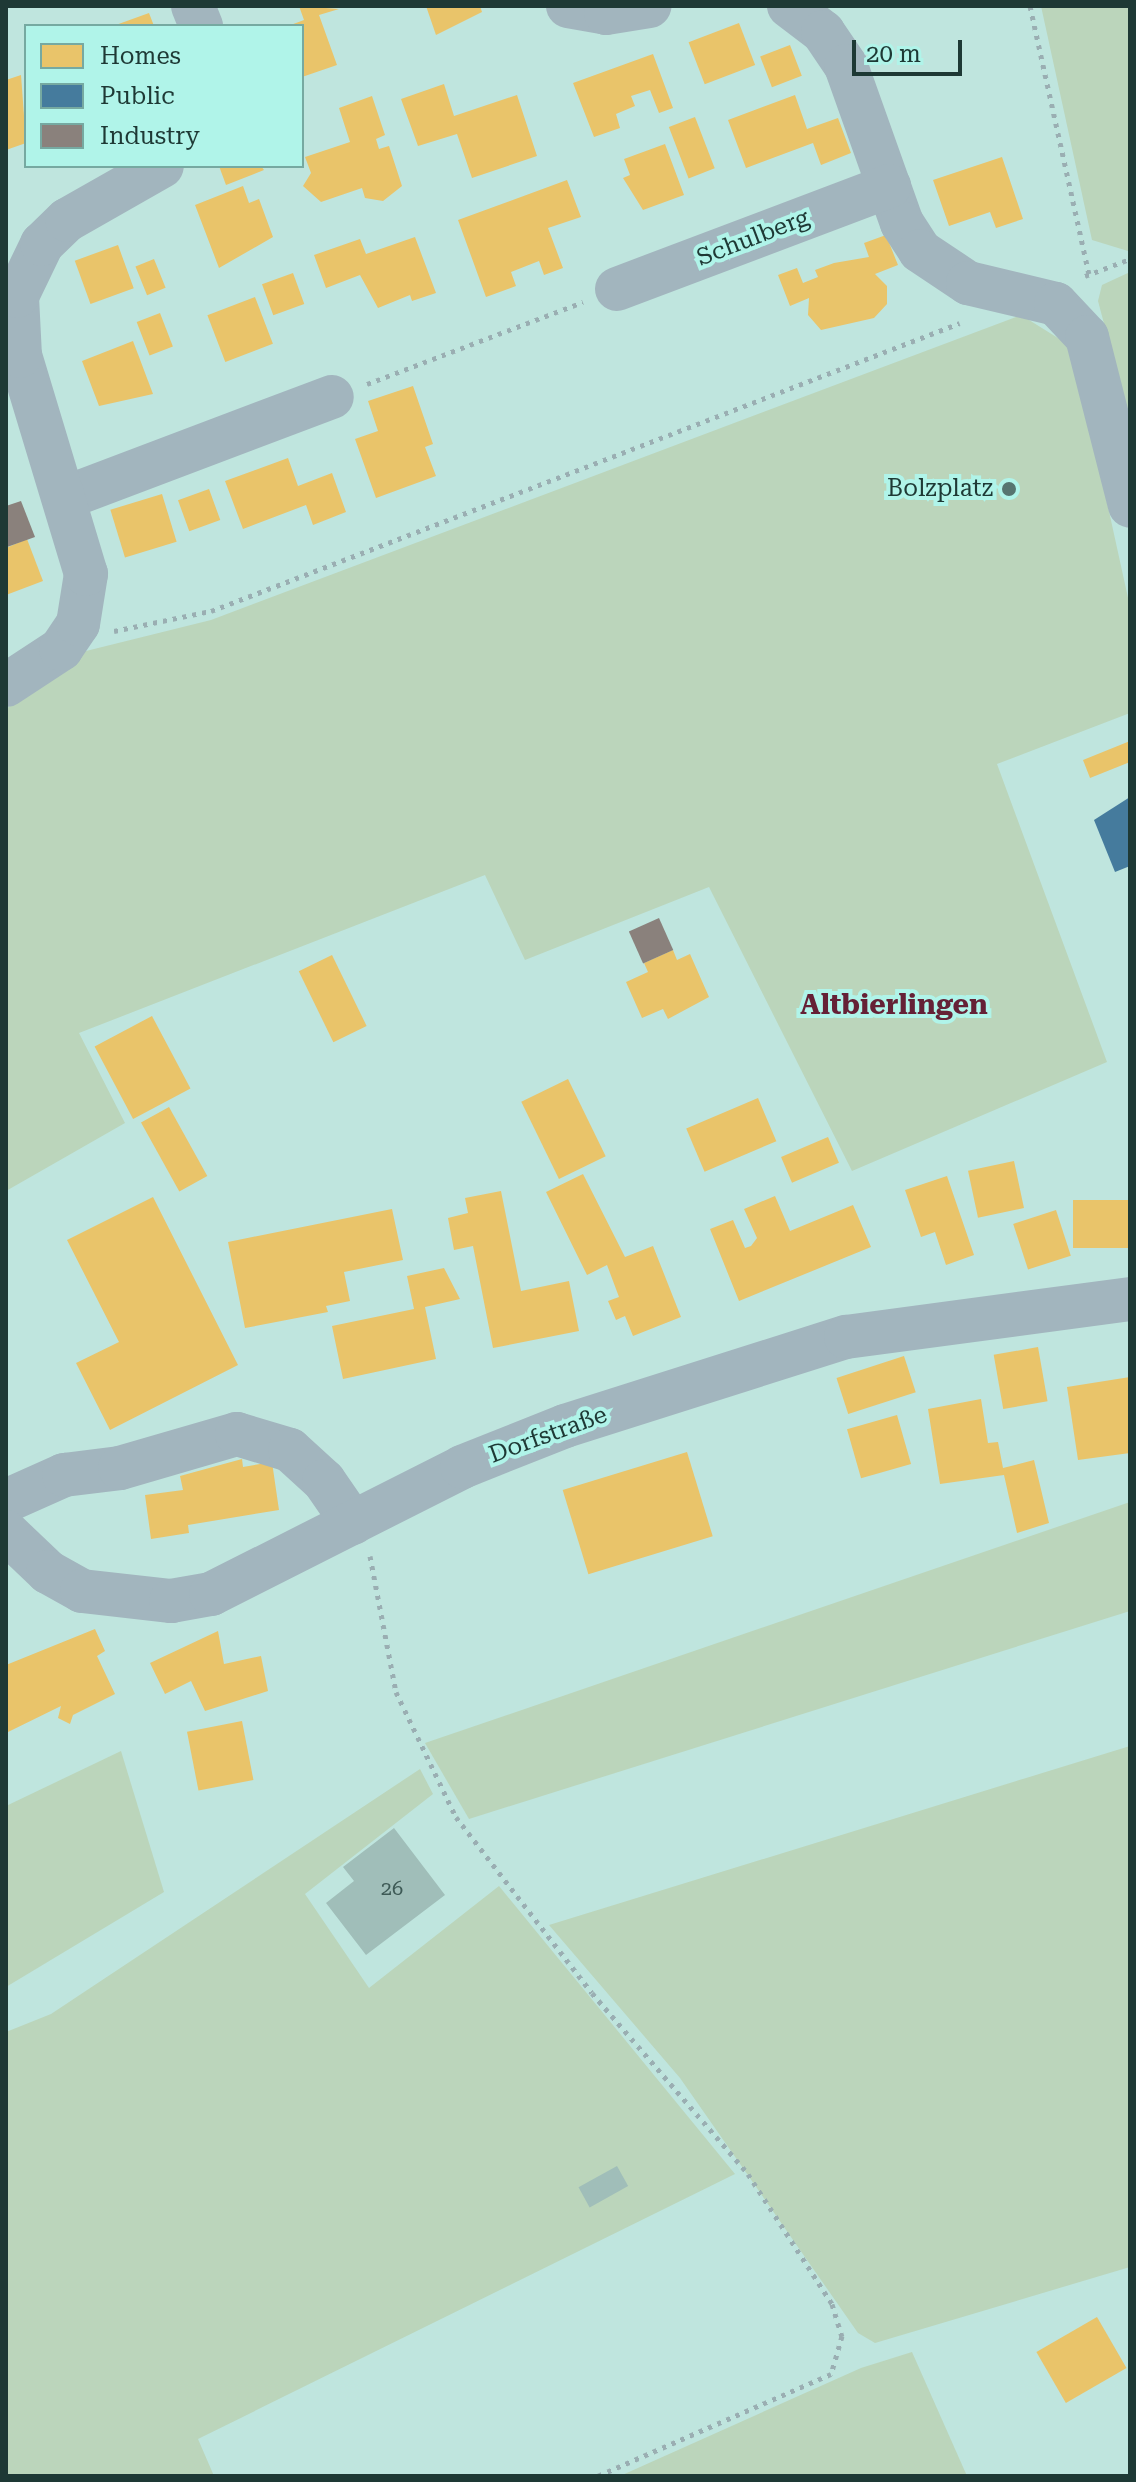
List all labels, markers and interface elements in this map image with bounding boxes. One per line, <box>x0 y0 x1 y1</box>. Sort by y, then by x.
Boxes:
legend <box>24 24 304 168</box>
scale bar <box>856 24 966 74</box>
text: 20 m <box>866 40 921 68</box>
text: Homes <box>100 42 181 70</box>
text: Public <box>100 82 175 110</box>
text: Industry <box>100 122 200 150</box>
street label: Schulberg <box>693 203 813 273</box>
place label: Bolzplatz <box>887 475 993 503</box>
marker: Bolzplatz <box>1000 480 1018 498</box>
district label: Altbierlingen <box>800 988 988 1022</box>
street label: Dorfstraße <box>485 1400 611 1470</box>
house number: 26 <box>381 1876 403 1900</box>

